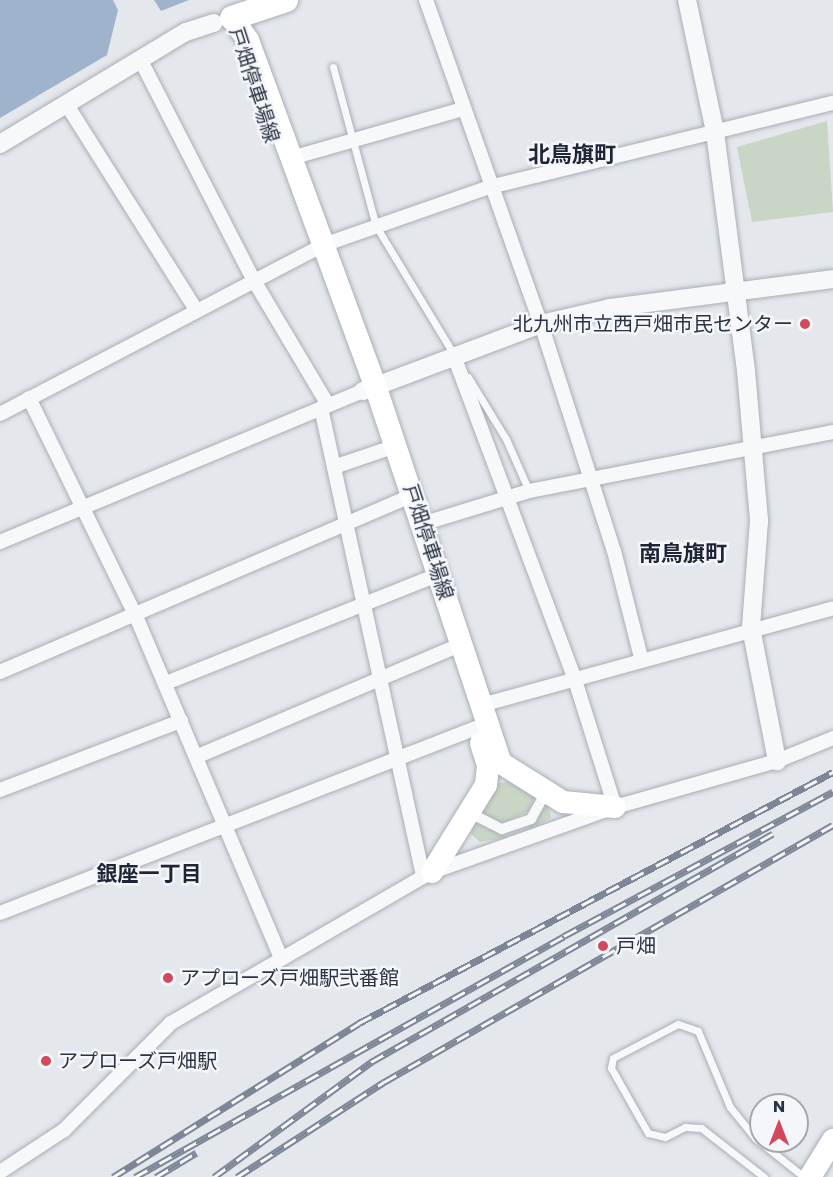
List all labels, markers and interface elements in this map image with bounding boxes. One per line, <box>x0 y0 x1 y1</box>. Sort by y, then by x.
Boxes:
street label: 戸畑停車場線 <box>224 24 284 146</box>
district label: 北鳥旗町 <box>528 142 616 168</box>
place label: 北九州市立西戸畑市民センター <box>513 312 793 336</box>
marker: 北九州市立西戸畑市民センター <box>798 317 812 331</box>
street label: 戸畑停車場線 <box>398 481 458 603</box>
district label: 南鳥旗町 <box>639 541 727 567</box>
district label: 銀座一丁目 <box>97 861 201 887</box>
place label: 戸畑 <box>616 934 656 958</box>
marker: 戸畑 <box>594 937 612 955</box>
place label: アプローズ戸畑駅弐番館 <box>180 966 400 990</box>
marker: アプローズ戸畑駅弐番館 <box>161 971 175 985</box>
place label: アプローズ戸畑駅 <box>58 1049 218 1073</box>
marker: アプローズ戸畑駅 <box>39 1054 53 1068</box>
north arrow <box>749 1093 809 1153</box>
text: N <box>773 1095 785 1118</box>

